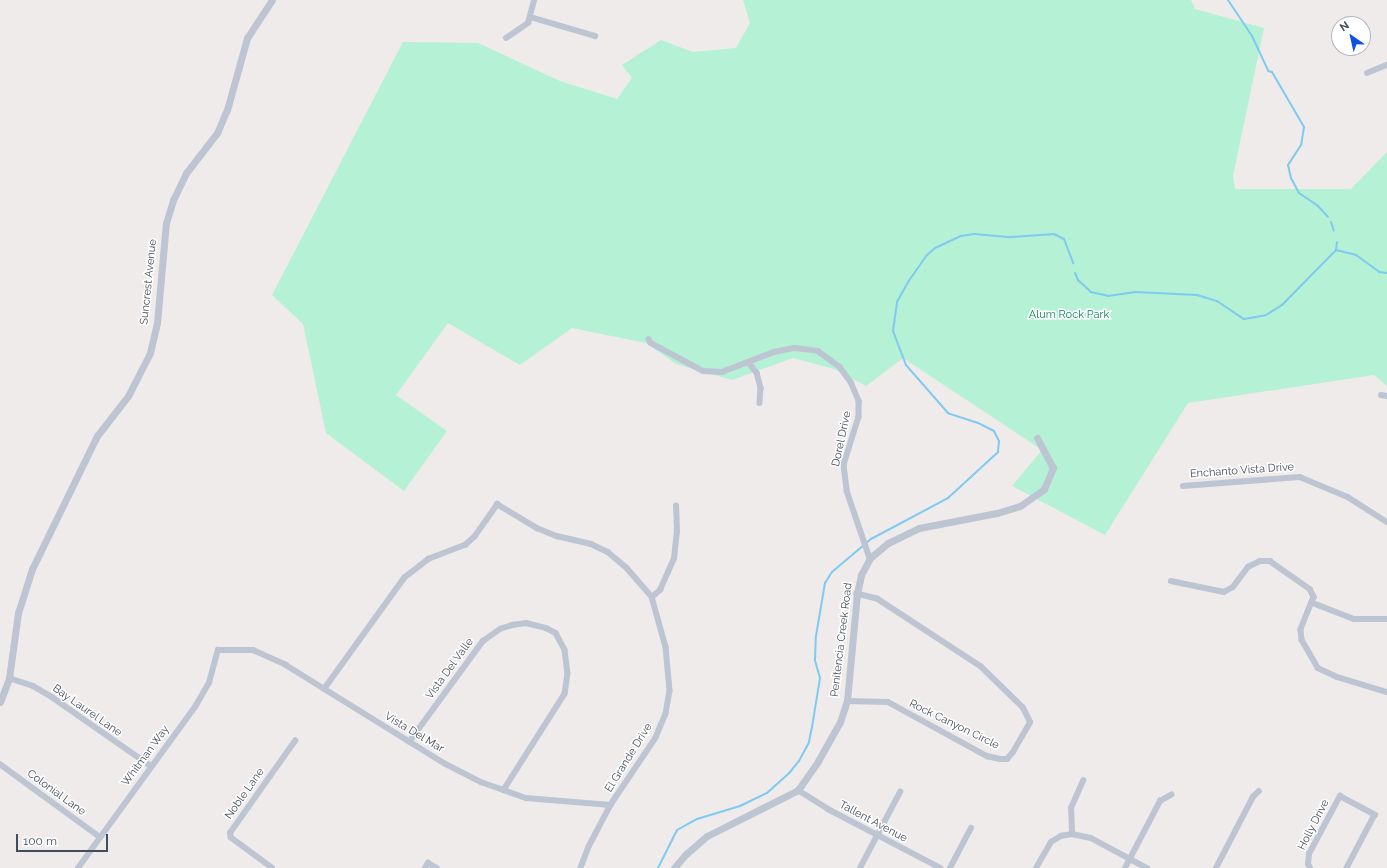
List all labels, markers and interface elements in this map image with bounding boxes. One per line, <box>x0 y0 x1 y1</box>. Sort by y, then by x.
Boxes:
north arrow <box>1331 16 1371 56</box>
text: N <box>1337 19 1352 34</box>
street label: Suncrest Avenue <box>138 238 160 326</box>
park label: Alum Rock Park <box>1029 308 1109 322</box>
street label: Dorel Drive <box>830 410 854 468</box>
street label: Enchanto Vista Drive <box>1189 461 1295 481</box>
street label: Penitencia Creek Road <box>828 582 856 698</box>
street label: Vista Del Valle <box>423 636 477 702</box>
street label: Bay Laurel Lane <box>50 682 124 740</box>
street label: Rock Canyon Circle <box>907 697 1001 753</box>
street label: Vista Del Mar <box>382 710 446 756</box>
street label: El Grande Drive <box>602 721 656 795</box>
street label: Whitman Way <box>119 723 173 789</box>
street label: Noble Lane <box>223 766 267 822</box>
street label: Colonial Lane <box>24 767 88 819</box>
street label: Holly Drive <box>1296 797 1332 853</box>
street label: Tallent Avenue <box>837 798 909 846</box>
scale bar <box>18 826 110 852</box>
text: 100 m <box>23 834 57 848</box>

